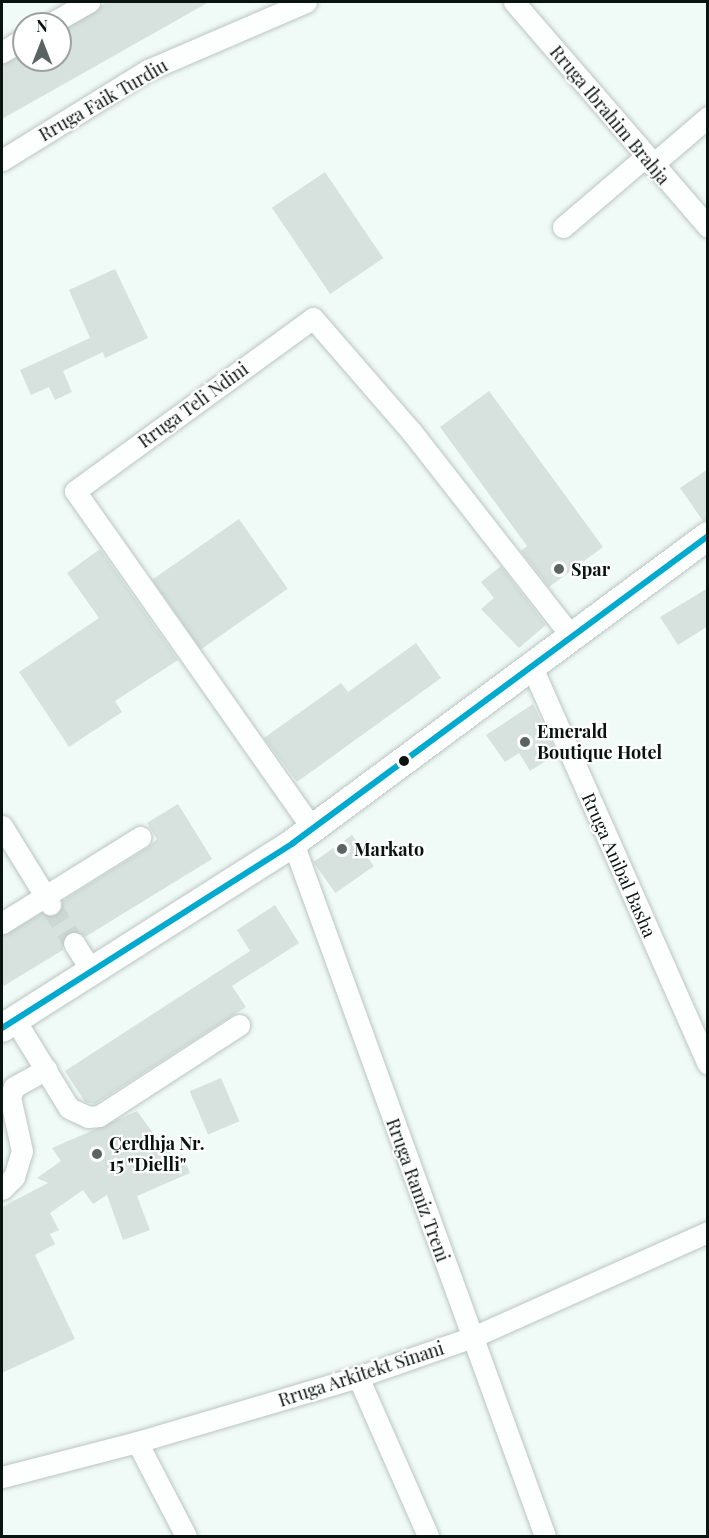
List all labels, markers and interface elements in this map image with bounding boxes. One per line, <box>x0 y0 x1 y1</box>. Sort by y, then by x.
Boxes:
north arrow <box>12 12 72 72</box>
text: N <box>36 15 48 36</box>
street label: Rruga Ibrahim Brahja <box>546 41 674 189</box>
street label: Rruga Faik Turdiu <box>34 54 172 146</box>
street label: Rruga Teli Ndini <box>133 358 253 452</box>
place label: Spar <box>571 558 610 580</box>
marker: Spar <box>552 562 566 576</box>
place label: Emerald Boutique Hotel <box>537 721 662 764</box>
marker: Emerald Boutique Hotel <box>518 735 532 749</box>
unlabelled marker <box>398 755 410 767</box>
street label: Rruga Anibal Basha <box>577 789 661 941</box>
place label: Markato <box>354 838 424 860</box>
marker: Markato <box>335 842 349 856</box>
street label: Rruga Ramiz Treni <box>382 1115 454 1265</box>
place label: Çerdhja Nr. 15 "Dielli" <box>109 1133 205 1176</box>
marker: Çerdhja Nr. 15 "Dielli" <box>90 1147 104 1161</box>
street label: Rruga Arkitekt Sinani <box>275 1337 447 1411</box>

